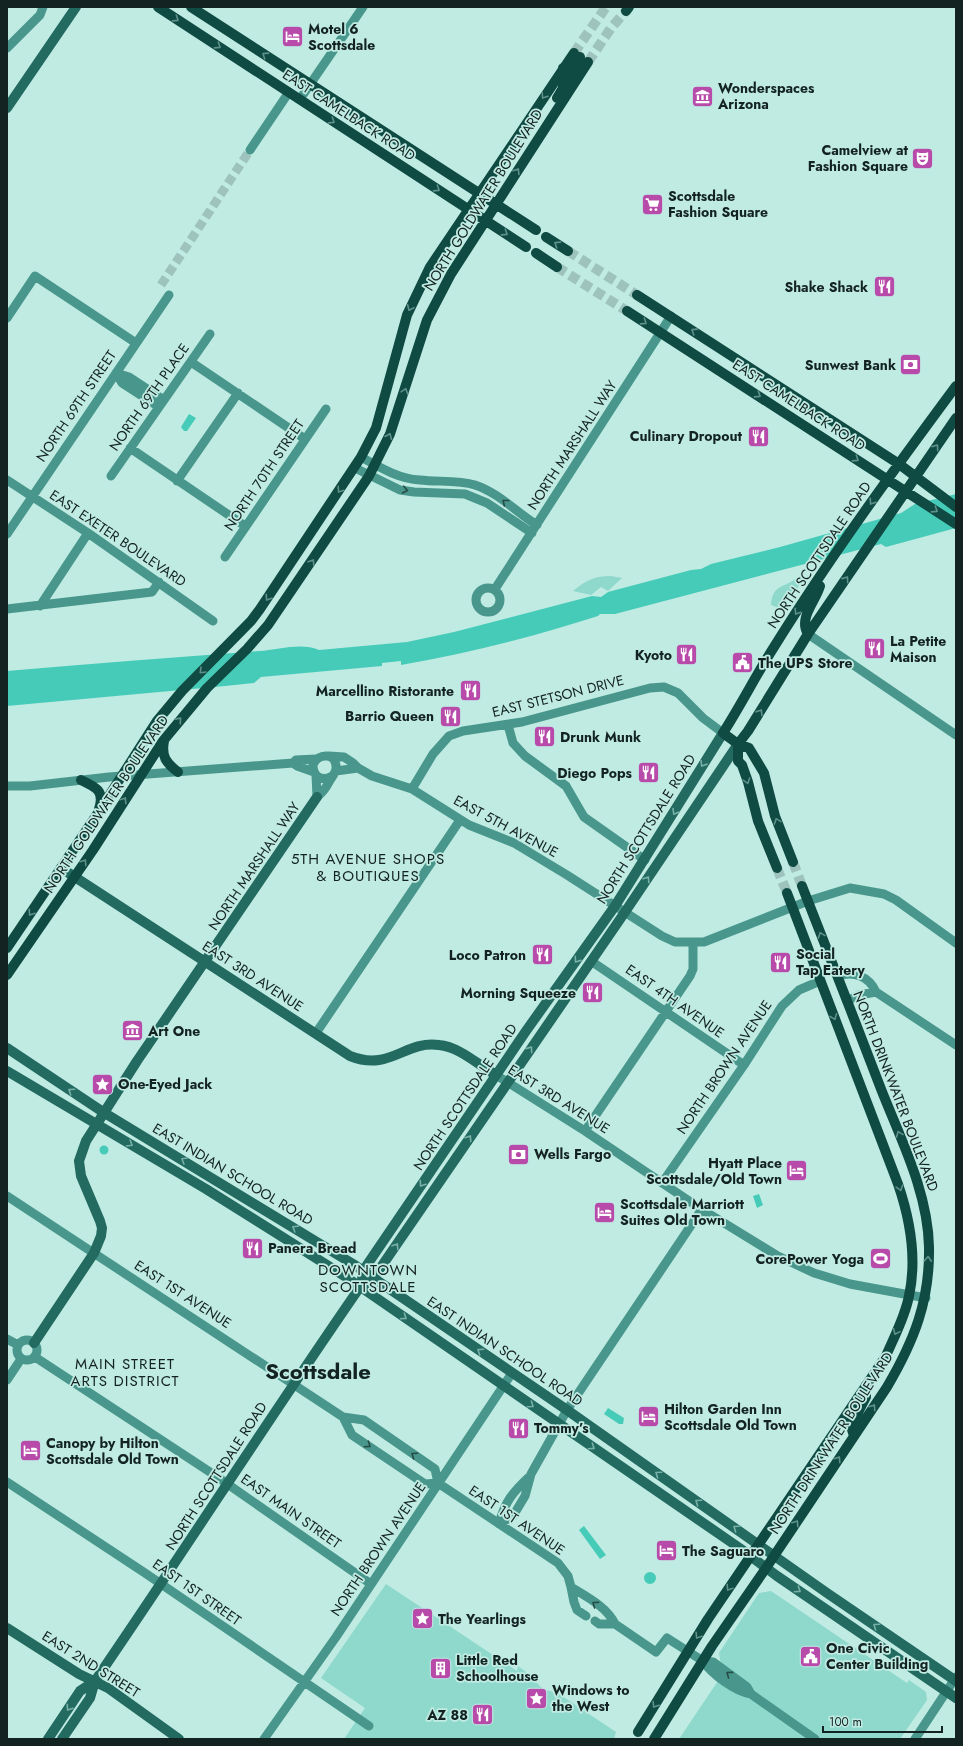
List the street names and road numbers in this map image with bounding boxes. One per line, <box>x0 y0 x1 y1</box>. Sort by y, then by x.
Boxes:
street label: EAST CAMELBACK ROAD <box>279 64 419 166</box>
street label: NORTH GOLDWATER BOULEVARD <box>419 105 547 295</box>
street label: NORTH 69TH PLACE <box>104 339 194 455</box>
street label: NORTH 69TH STREET <box>31 346 121 466</box>
street label: EAST CAMELBACK ROAD <box>729 354 869 456</box>
street label: NORTH MARSHALL WAY <box>522 376 622 514</box>
street label: NORTH 70TH STREET <box>219 415 309 535</box>
street label: NORTH SCOTTSDALE ROAD <box>762 478 876 632</box>
street label: EAST EXETER BOULEVARD <box>46 485 190 591</box>
street label: EAST STETSON DRIVE <box>490 670 626 722</box>
street label: NORTH GOLDWATER BOULEVARD <box>39 711 173 897</box>
street label: NORTH SCOTTSDALE ROAD <box>592 750 700 908</box>
street label: EAST 5TH AVENUE <box>450 790 562 862</box>
street label: NORTH MARSHALL WAY <box>203 798 305 934</box>
street label: EAST 3RD AVENUE <box>199 936 307 1016</box>
street label: EAST 4TH AVENUE <box>622 959 728 1043</box>
street label: NORTH DRINKWATER BOULEVARD <box>848 988 944 1194</box>
street label: NORTH BROWN AVENUE <box>672 996 776 1138</box>
street label: NORTH SCOTTSDALE ROAD <box>408 1020 522 1174</box>
street label: EAST 3RD AVENUE <box>504 1060 614 1138</box>
street label: EAST INDIAN SCHOOL ROAD <box>149 1118 317 1230</box>
street label: EAST 1ST AVENUE <box>131 1255 235 1333</box>
street label: EAST INDIAN SCHOOL ROAD <box>423 1291 587 1411</box>
street label: NORTH DRINKWATER BOULEVARD <box>764 1348 898 1538</box>
street label: NORTH SCOTTSDALE ROAD <box>160 1398 272 1554</box>
street label: EAST MAIN STREET <box>237 1469 346 1553</box>
street label: NORTH BROWN AVENUE <box>326 1478 430 1620</box>
street label: EAST 1ST AVENUE <box>465 1480 569 1560</box>
street label: EAST 1ST STREET <box>149 1554 246 1630</box>
street label: EAST 2ND STREET <box>38 1626 144 1702</box>

